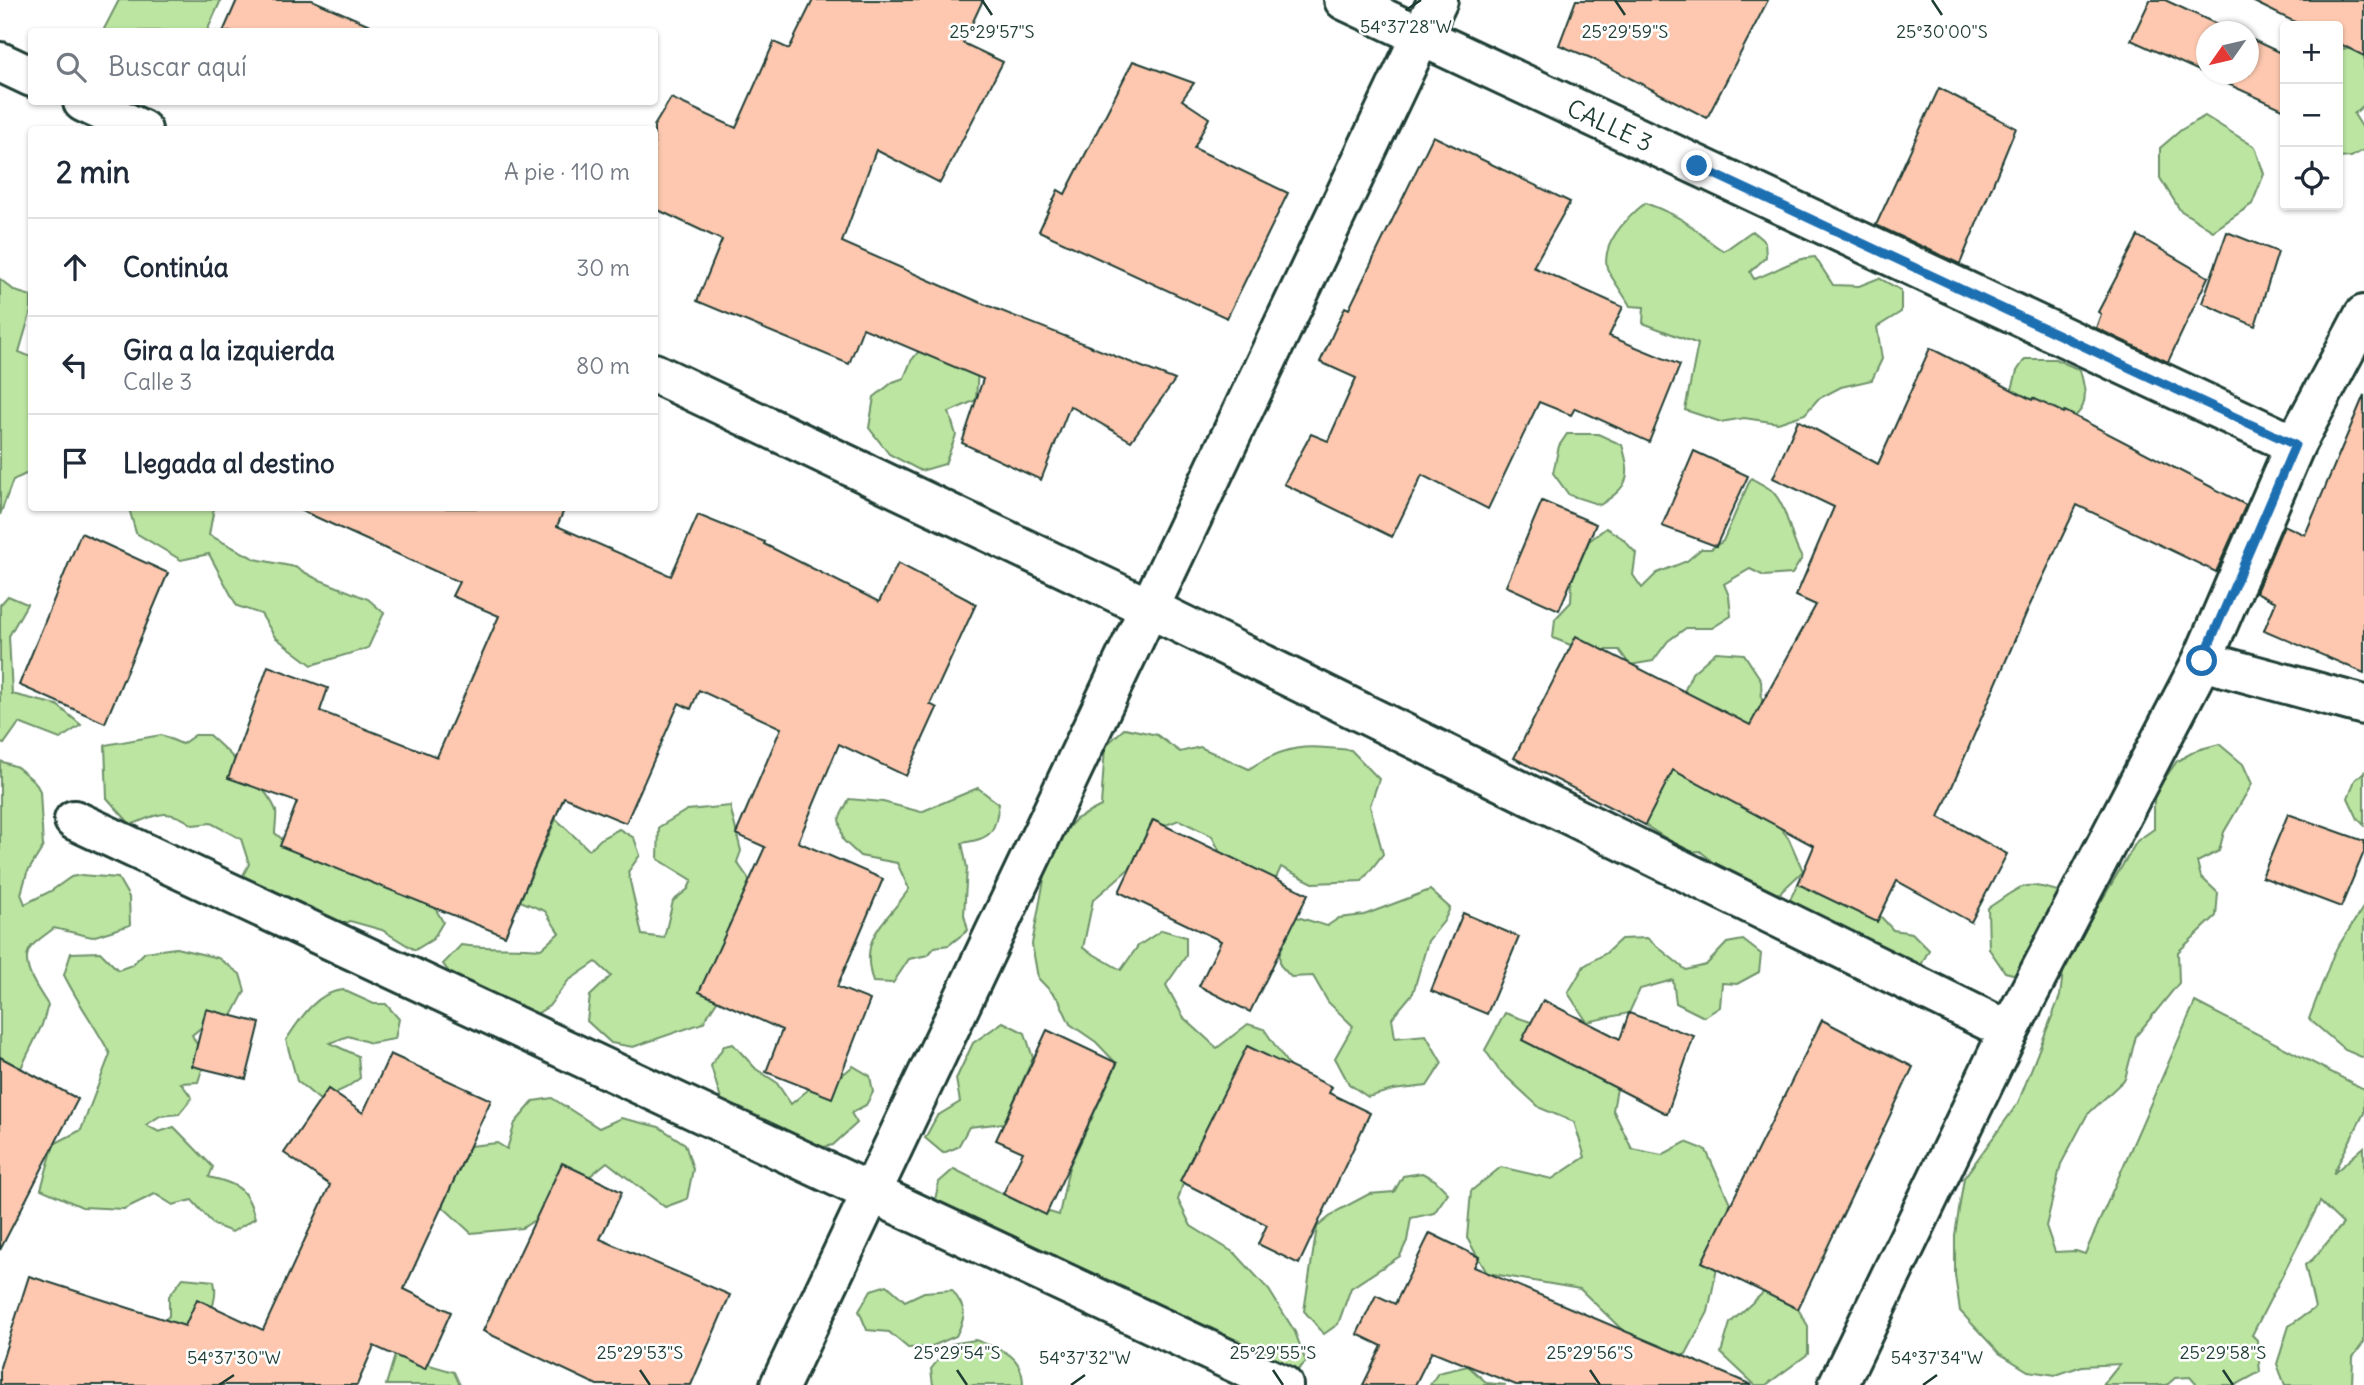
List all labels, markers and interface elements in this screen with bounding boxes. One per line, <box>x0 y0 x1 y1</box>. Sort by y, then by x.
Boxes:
text: 54°37'28"W <box>1360 15 1452 38</box>
text: 25°29'57"S <box>949 20 1035 43</box>
text: 25°29'59"S <box>1582 20 1668 43</box>
text: 25°30'00"S <box>1896 20 1988 43</box>
north arrow <box>2196 21 2259 84</box>
map controls <box>2280 21 2343 210</box>
button: + <box>2280 21 2343 84</box>
search box <box>28 28 658 105</box>
icon: search <box>52 48 90 86</box>
text: Buscar aquí <box>108 50 247 83</box>
button: − <box>2280 84 2343 147</box>
street label: CALLE 3 <box>1563 92 1657 158</box>
button: locate <box>2280 147 2343 210</box>
route end <box>1681 150 1712 181</box>
text: 2 min <box>56 153 130 191</box>
text: A pie · 110 m <box>504 157 630 186</box>
icon: ahead <box>56 248 94 286</box>
text: Continúa <box>123 251 229 284</box>
text: 30 m <box>576 253 630 282</box>
text: Gira a la izquierda <box>123 334 335 367</box>
icon: left <box>56 346 94 384</box>
text: 80 m <box>576 351 630 380</box>
text: Calle 3 <box>123 367 192 396</box>
icon: arrive <box>56 444 94 482</box>
text: Llegada al destino <box>123 447 335 480</box>
route start <box>2186 645 2217 676</box>
text: 25°29'53"S <box>597 1341 683 1364</box>
text: 25°29'54"S <box>914 1341 1000 1364</box>
text: 25°29'55"S <box>1230 1341 1316 1364</box>
text: 25°29'56"S <box>1547 1341 1633 1364</box>
text: 25°29'58"S <box>2180 1341 2266 1364</box>
text: 54°37'30"W <box>187 1346 281 1369</box>
text: 54°37'32"W <box>1039 1346 1131 1369</box>
text: 54°37'34"W <box>1891 1346 1983 1369</box>

